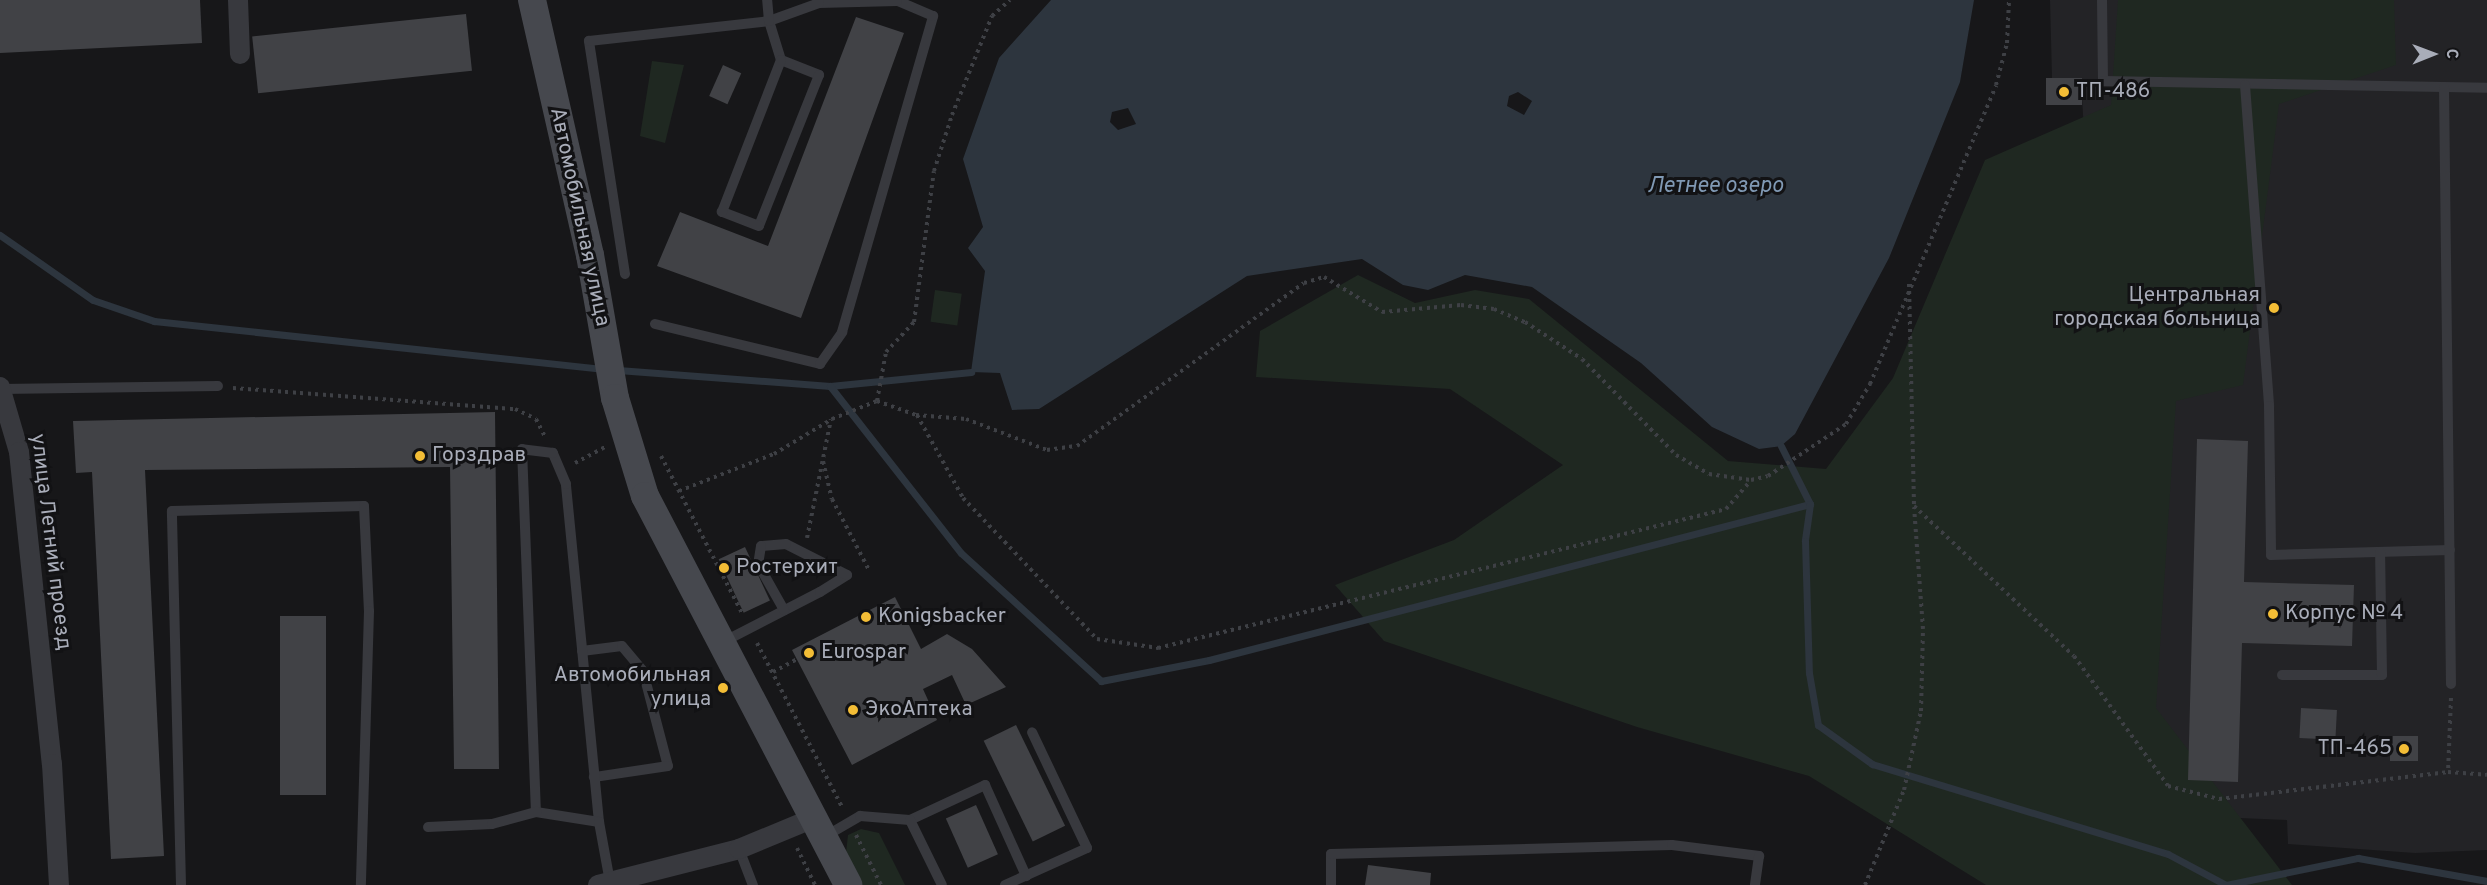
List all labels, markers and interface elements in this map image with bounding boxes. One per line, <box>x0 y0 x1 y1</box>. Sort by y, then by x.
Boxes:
north arrow <box>2403 24 2463 84</box>
text: С <box>2441 48 2461 59</box>
place label: ТП-486 <box>2076 79 2150 105</box>
marker: ТП-486 <box>2057 85 2071 99</box>
street label: Автомобильная улица <box>544 105 614 329</box>
water label: Летнее озеро <box>1647 174 1783 200</box>
place label: Центральная городская больница <box>2054 283 2260 333</box>
marker: Центральная городская больница <box>2265 299 2283 317</box>
street label: улица Летний проезд <box>24 432 76 652</box>
place label: Горздрав <box>432 443 526 469</box>
marker: Горздрав <box>413 449 427 463</box>
place label: Ростерхит <box>736 555 838 581</box>
marker: Ростерхит <box>717 561 731 575</box>
place label: Корпус № 4 <box>2285 601 2403 627</box>
place label: Konigsbacker <box>878 604 1006 630</box>
marker: Корпус № 4 <box>2266 607 2280 621</box>
marker: Konigsbacker <box>859 610 873 624</box>
place label: Eurospar <box>821 640 906 666</box>
marker: Eurospar <box>802 646 816 660</box>
place label: Автомобильная улица <box>554 663 711 713</box>
marker: Автомобильная улица <box>716 681 730 695</box>
place label: ЭкоАптека <box>865 697 972 723</box>
marker: ЭкоАптека <box>846 703 860 717</box>
place label: ТП-465 <box>2317 736 2392 762</box>
marker: ТП-465 <box>2397 742 2411 756</box>

